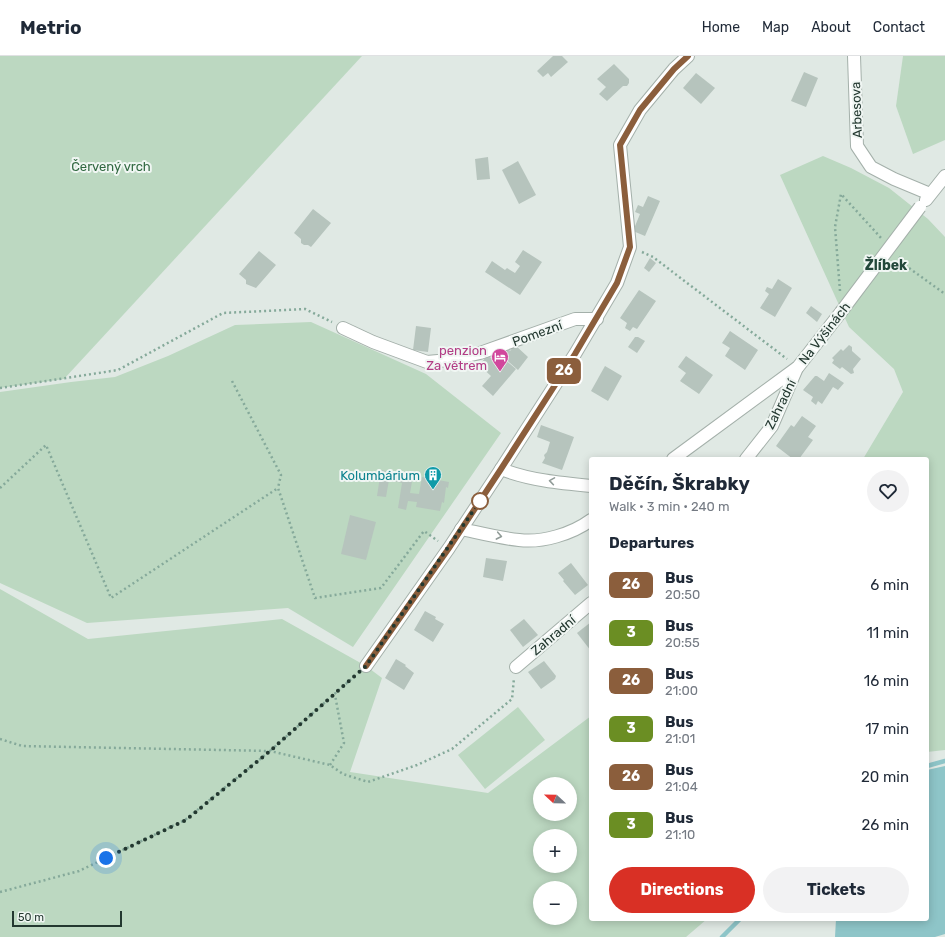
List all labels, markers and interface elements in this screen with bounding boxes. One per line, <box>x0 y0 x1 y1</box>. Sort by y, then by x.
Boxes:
text: Metrio <box>20 16 82 39</box>
text: Home <box>702 19 740 36</box>
text: Map <box>762 19 789 36</box>
text: About <box>811 19 851 36</box>
text: Contact <box>873 19 925 36</box>
street label: Arbesova <box>848 81 865 139</box>
park label: Červený vrch <box>71 159 151 174</box>
district label: Žlíbek <box>865 256 908 274</box>
street label: Na Výšinách <box>796 299 853 367</box>
street label: Pomezní <box>510 317 565 349</box>
place label: penzion Za větrem <box>426 343 487 373</box>
hotel icon: penzion Za větrem <box>490 347 510 372</box>
line badge: 26 <box>546 358 582 384</box>
text: 26 <box>555 362 573 379</box>
street label: Zahradní <box>762 376 799 432</box>
building icon: Kolumbárium <box>423 465 443 490</box>
place label: Kolumbárium <box>340 468 420 483</box>
button: heart <box>867 470 909 512</box>
text: Děčín, Škrabky <box>609 472 750 495</box>
one-way arrow <box>549 477 555 486</box>
unlabelled marker <box>471 492 489 510</box>
text: Walk · 3 min · 240 m <box>609 499 730 514</box>
one-way arrow <box>496 532 503 540</box>
text: Departures <box>609 534 694 552</box>
text: Bus <box>665 569 693 587</box>
text: 26 <box>622 576 640 593</box>
text: 6 min <box>870 576 909 594</box>
text: 20:50 <box>665 587 700 602</box>
street label: Zahradní <box>528 612 579 658</box>
text: Bus <box>665 617 693 635</box>
text: 3 <box>626 624 636 641</box>
text: 11 min <box>866 624 909 642</box>
text: 20:55 <box>665 635 700 650</box>
text: Bus <box>665 665 693 683</box>
text: 26 <box>622 672 640 689</box>
text: 16 min <box>864 672 909 690</box>
text: 21:00 <box>665 683 698 698</box>
text: Bus <box>665 713 693 731</box>
text: 3 <box>626 720 636 737</box>
text: 17 min <box>865 720 909 738</box>
text: 21:01 <box>665 731 695 746</box>
text: Bus <box>665 761 693 779</box>
text: 26 <box>622 768 640 785</box>
text: 20 min <box>861 768 909 786</box>
north arrow <box>533 777 577 821</box>
map controls <box>533 777 577 925</box>
text: 21:04 <box>665 779 698 794</box>
text: Bus <box>665 809 693 827</box>
text: 3 <box>626 816 636 833</box>
text: 26 min <box>861 816 909 834</box>
text: 21:10 <box>665 827 695 842</box>
button: + <box>533 829 577 873</box>
your location <box>96 848 116 868</box>
button: Directions <box>609 867 755 913</box>
button: Tickets <box>763 867 909 913</box>
button: − <box>533 881 577 925</box>
scale bar <box>12 909 122 928</box>
text: 50 m <box>18 911 44 924</box>

